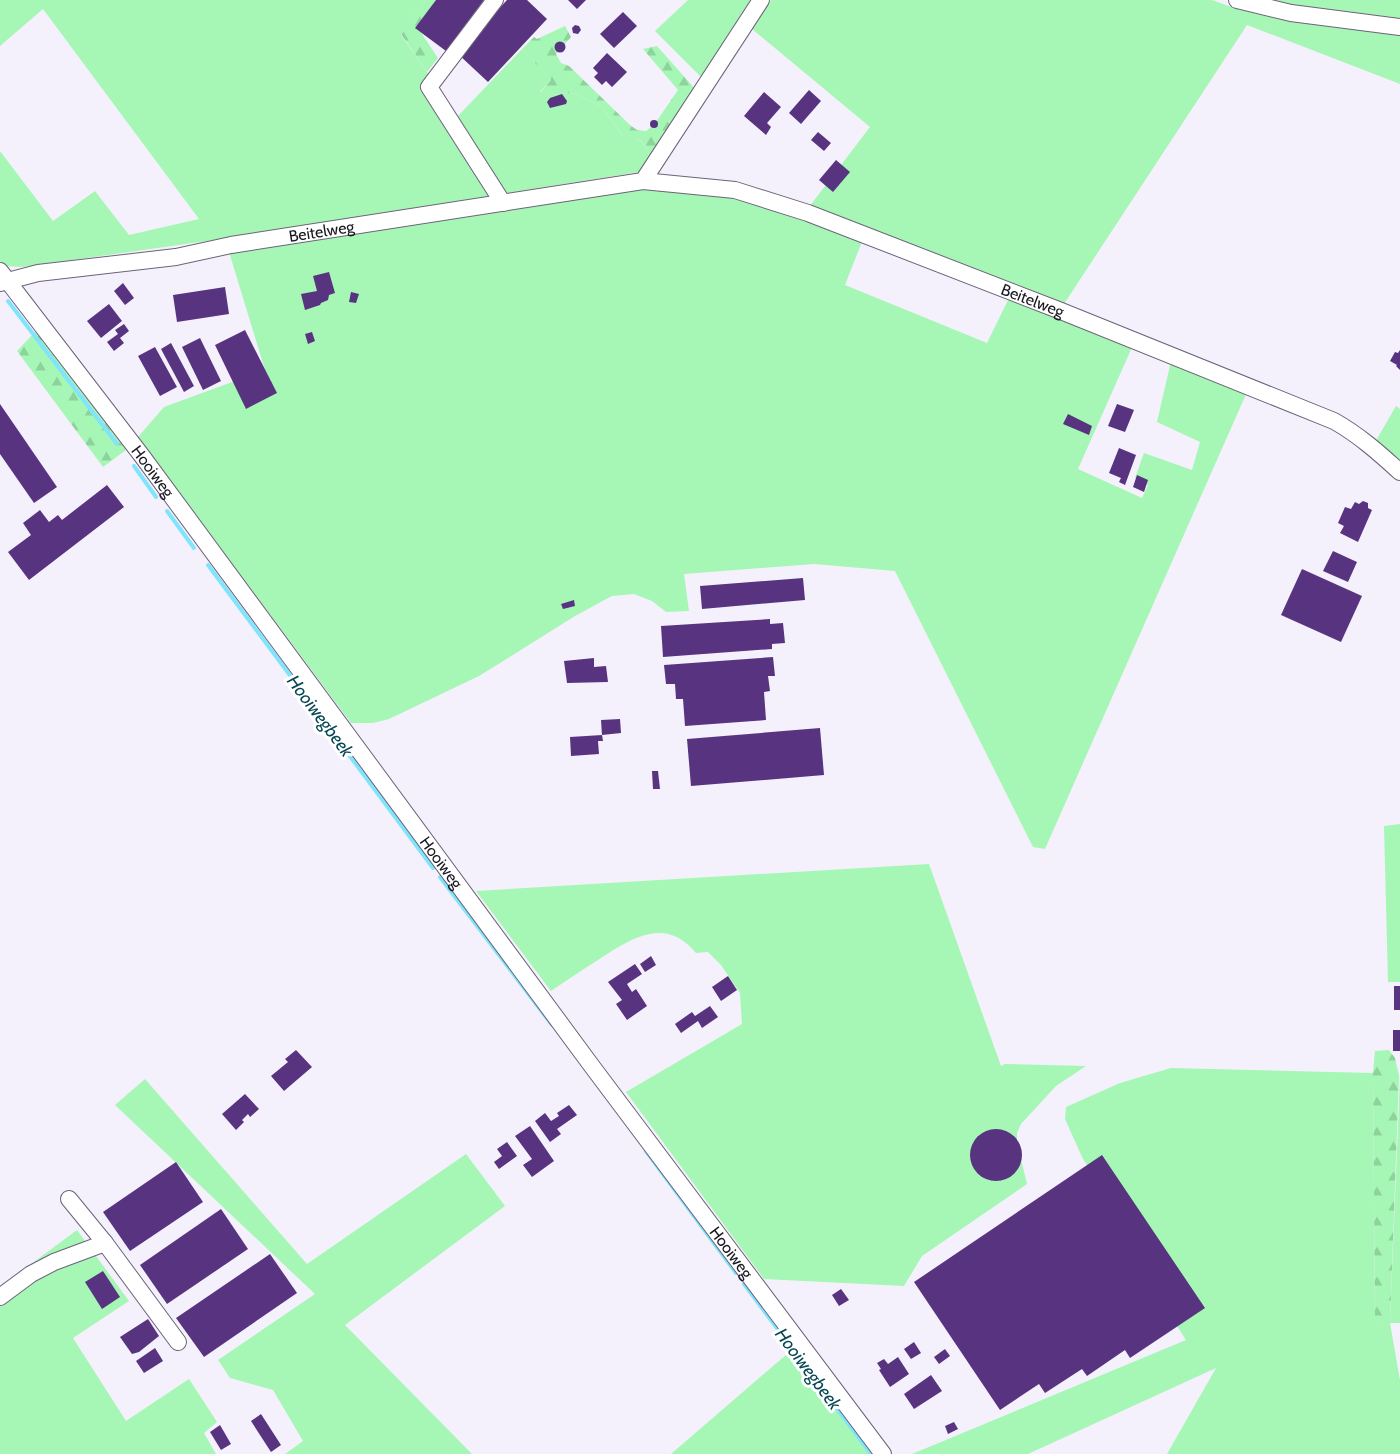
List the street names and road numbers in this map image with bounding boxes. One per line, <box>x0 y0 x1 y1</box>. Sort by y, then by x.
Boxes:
street label: Beitelweg <box>287 217 357 246</box>
street label: Beitelweg <box>998 280 1068 322</box>
street label: Hooiweg <box>127 442 179 502</box>
street label: Hooiweg <box>416 833 467 893</box>
street label: Hooiweg <box>706 1223 757 1283</box>

